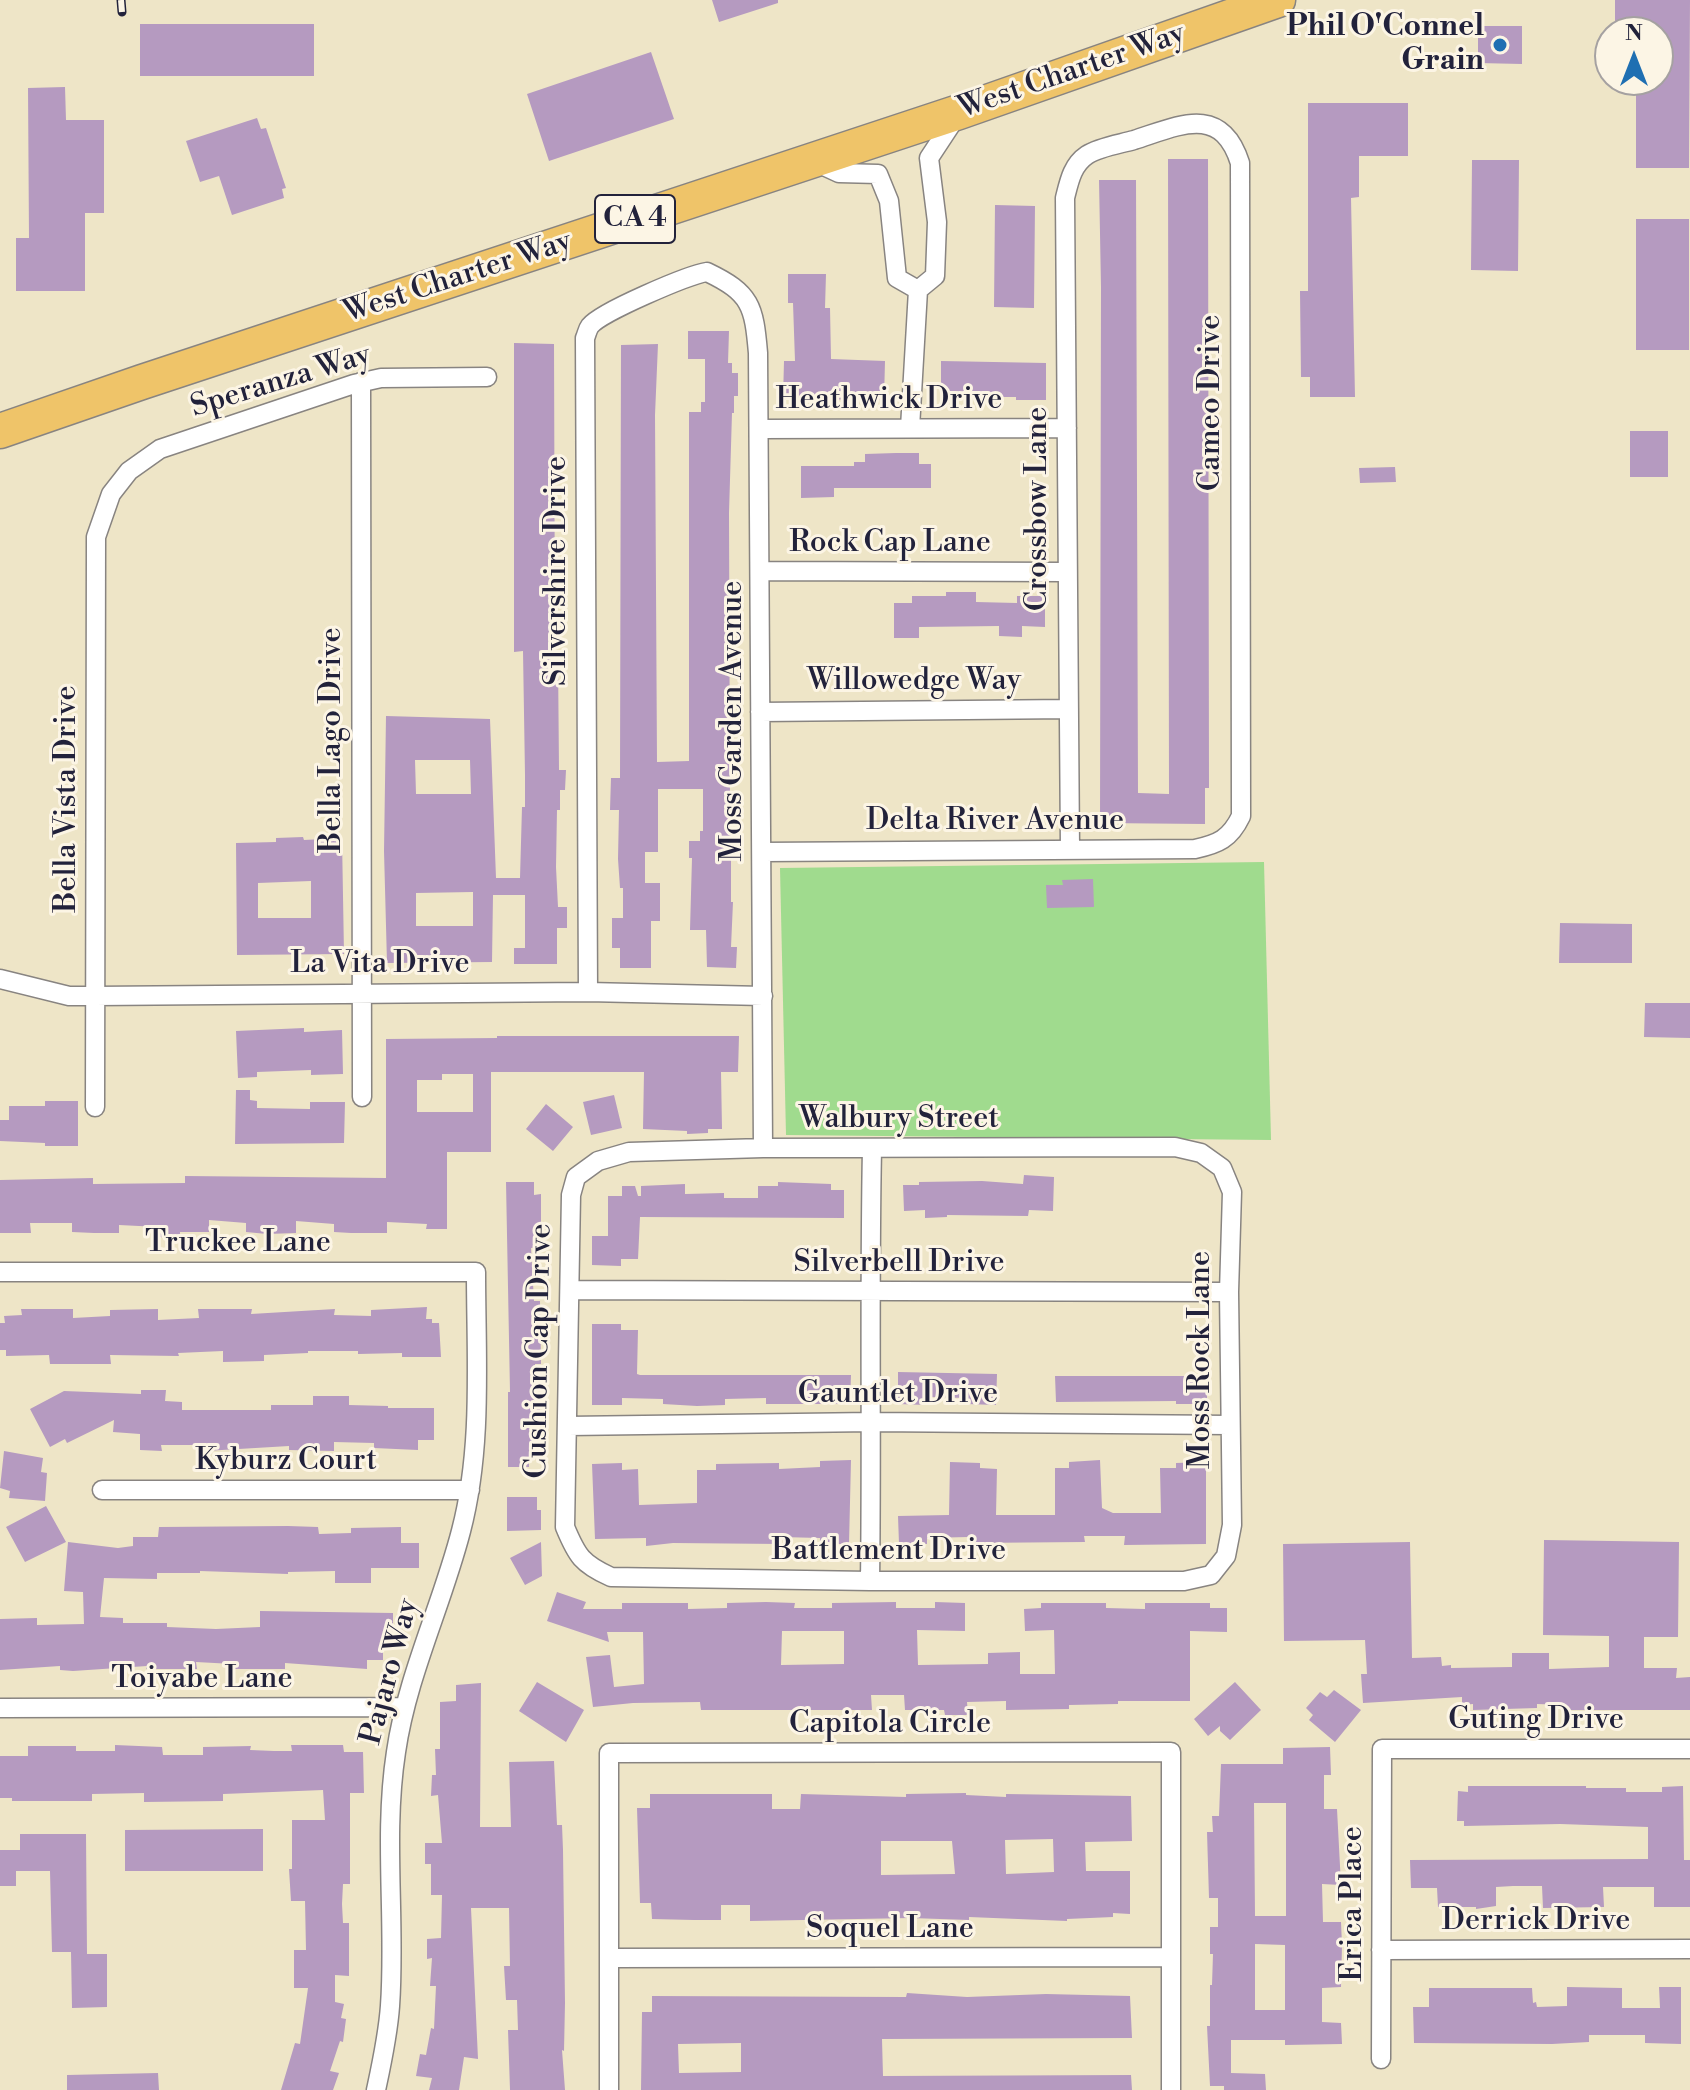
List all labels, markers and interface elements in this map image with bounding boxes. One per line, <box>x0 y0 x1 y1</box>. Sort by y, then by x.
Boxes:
place label: Phil O'Connel Grain <box>1286 10 1484 80</box>
street label: West Charter Way <box>954 16 1190 128</box>
north arrow <box>1594 16 1674 96</box>
text: N <box>1625 20 1643 47</box>
marker: Phil O'Connel Grain <box>1491 36 1509 54</box>
road number: CA 4 <box>595 195 675 243</box>
street label: West Charter Way <box>339 224 577 332</box>
street label: Cameo Drive <box>1194 315 1230 491</box>
street label: Speranza Way <box>187 338 375 426</box>
street label: Heathwick Drive <box>776 383 1002 419</box>
street label: Crossbow Lane <box>1021 407 1057 611</box>
street label: Silvershire Drive <box>540 456 576 686</box>
street label: Rock Cap Lane <box>789 526 991 562</box>
street label: Moss Garden Avenue <box>716 581 752 861</box>
street label: Bella Lago Drive <box>315 627 351 853</box>
street label: Willowedge Way <box>807 664 1021 700</box>
street label: Bella Vista Drive <box>50 685 86 913</box>
street label: Delta River Avenue <box>866 804 1124 840</box>
street label: La Vita Drive <box>290 947 470 983</box>
street label: Walbury Street <box>799 1102 999 1138</box>
street label: Cushion Cap Drive <box>520 1223 560 1479</box>
street label: Truckee Lane <box>145 1226 331 1262</box>
street label: Silverbell Drive <box>793 1246 1005 1282</box>
street label: Moss Rock Lane <box>1184 1251 1220 1469</box>
street label: Gauntlet Drive <box>798 1377 998 1413</box>
street label: Kyburz Court <box>195 1444 377 1480</box>
street label: Battlement Drive <box>772 1534 1006 1570</box>
street label: Pajaro Way <box>354 1595 428 1749</box>
street label: Toiyabe Lane <box>111 1662 293 1698</box>
street label: Guting Drive <box>1448 1703 1624 1739</box>
street label: Capitola Circle <box>789 1707 991 1743</box>
street label: Erica Place <box>1336 1826 1372 1982</box>
street label: Derrick Drive <box>1442 1904 1630 1940</box>
street label: Soquel Lane <box>806 1912 974 1948</box>

